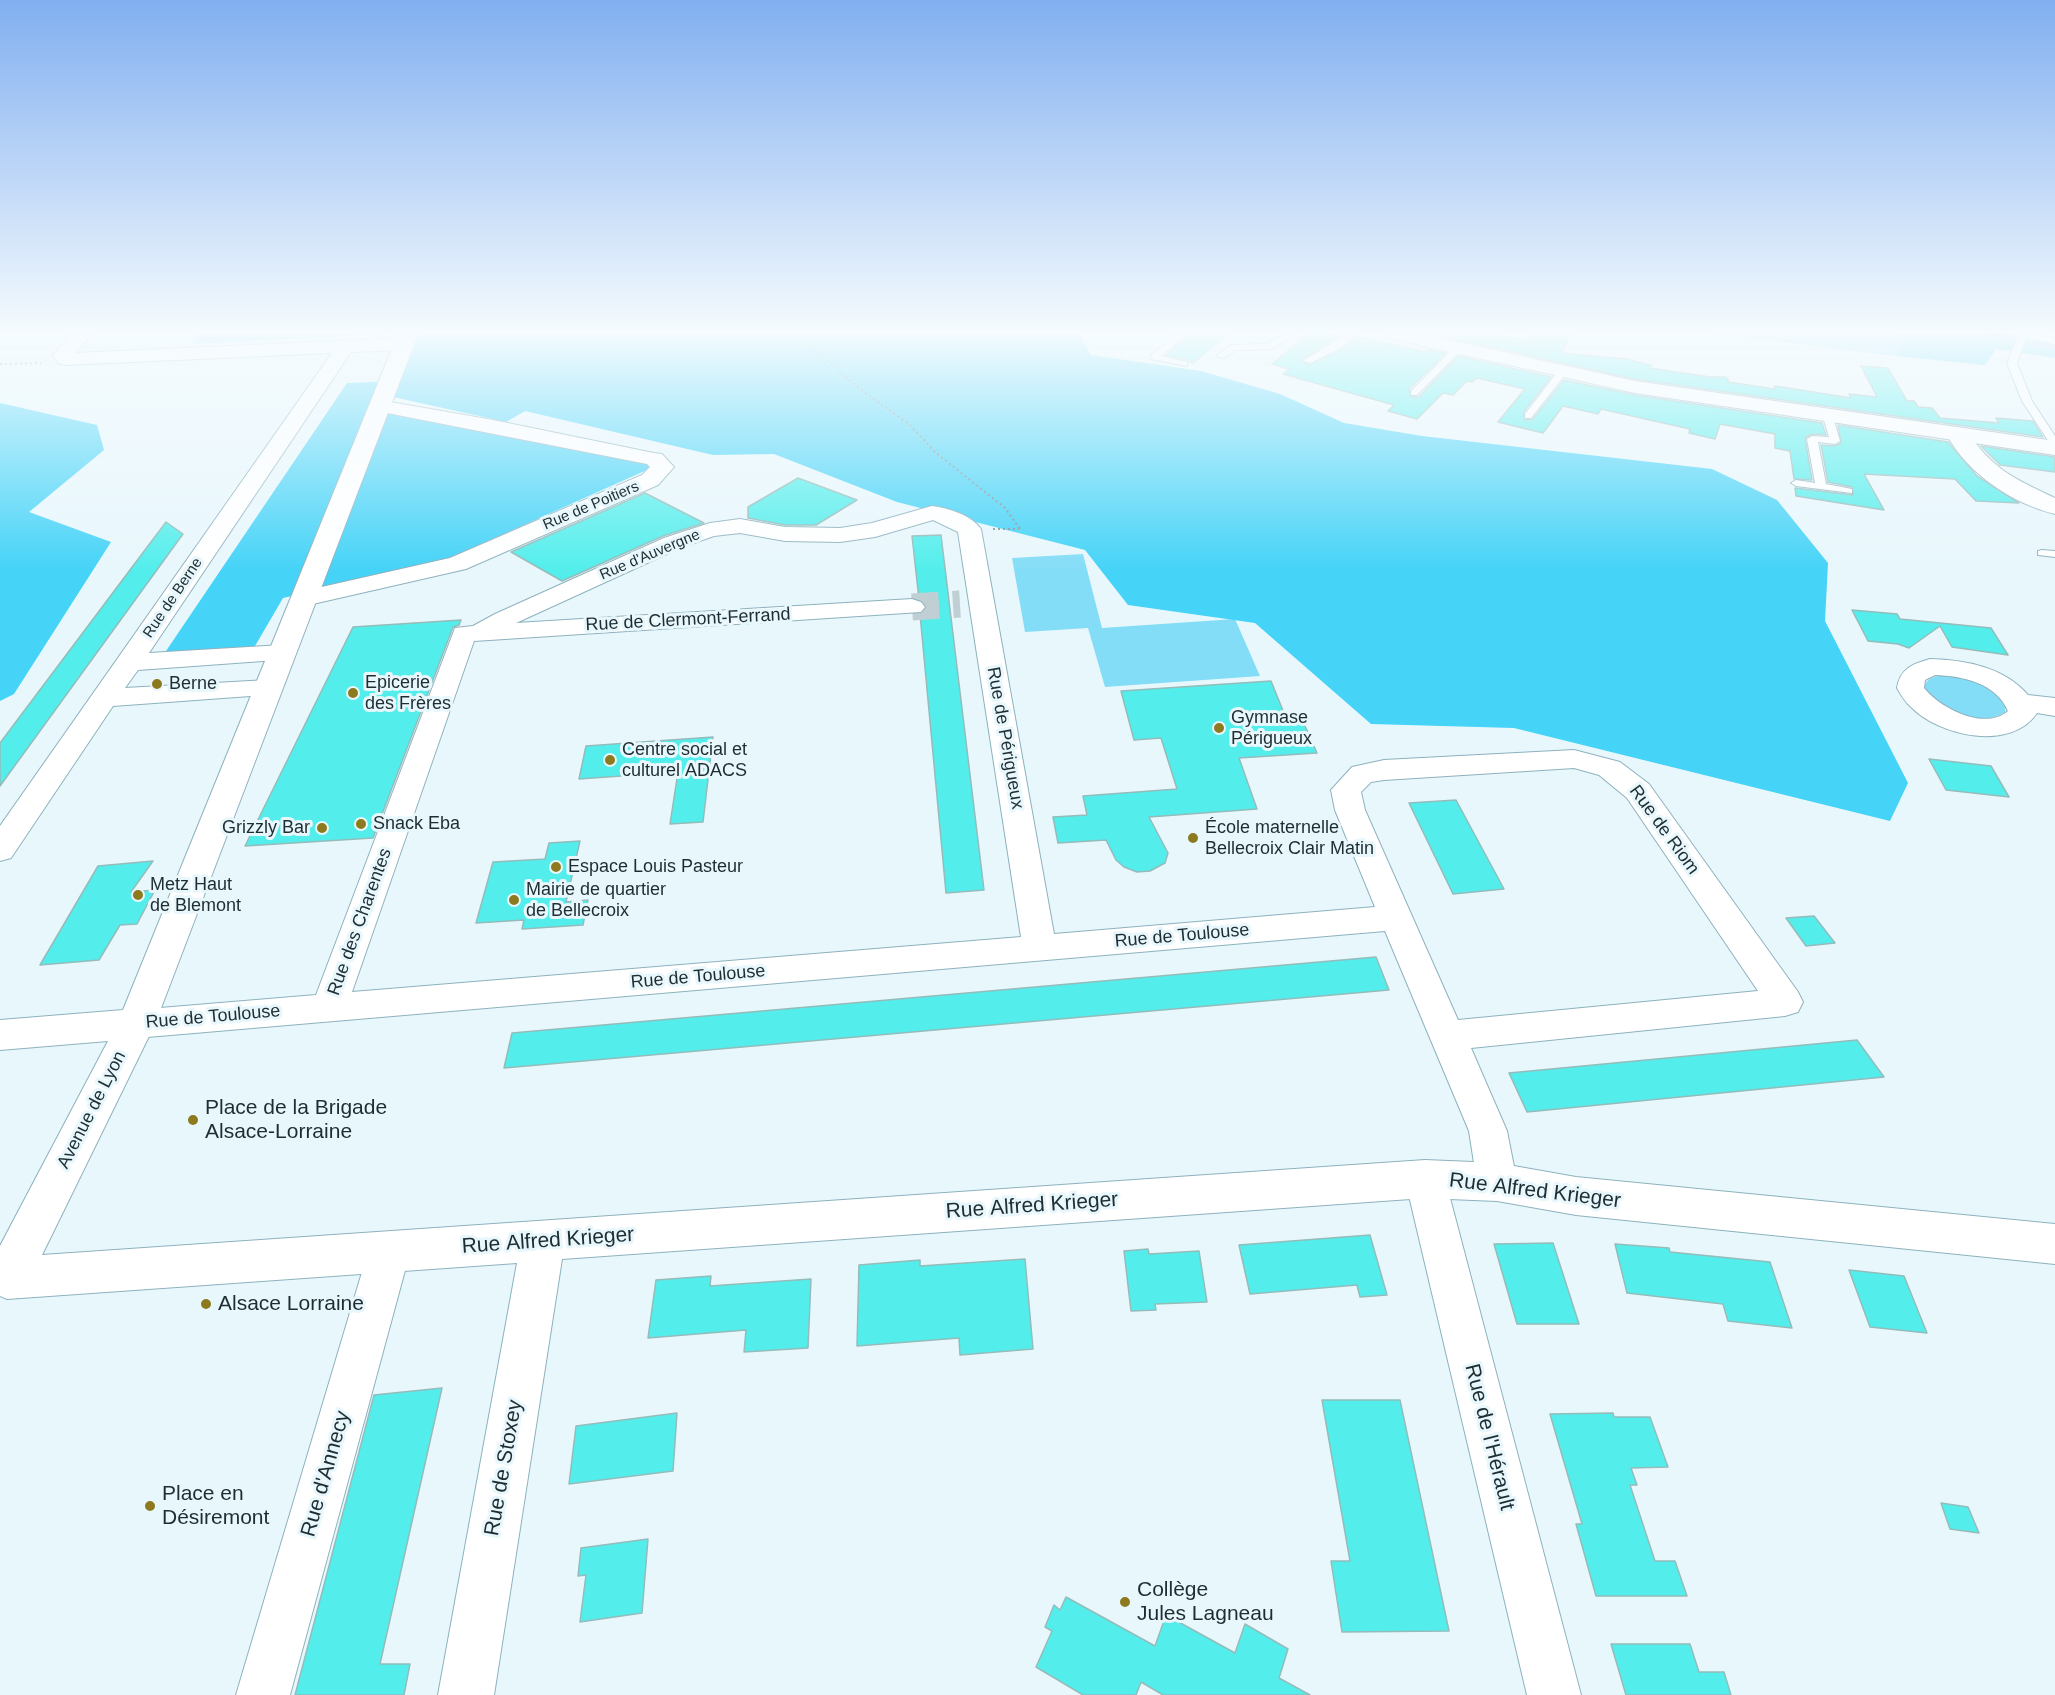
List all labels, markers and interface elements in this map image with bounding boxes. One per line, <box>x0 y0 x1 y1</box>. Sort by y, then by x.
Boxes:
street label: Rue de Poitiers <box>540 478 642 534</box>
street label: Rue d'Auvergne <box>597 526 703 584</box>
street label: Rue de Berne <box>140 555 206 641</box>
street label: Rue de Clermont-Ferrand <box>585 604 791 636</box>
street label: Rue de Périgueux <box>982 665 1028 811</box>
place label: Epicerie des Frères <box>365 672 451 714</box>
place label: Berne <box>169 673 217 695</box>
marker: Berne <box>150 677 164 691</box>
marker: Epicerie des Frères <box>346 686 360 700</box>
place label: Gymnase Périgueux <box>1231 707 1312 750</box>
marker: Gymnase Périgueux <box>1212 721 1226 735</box>
place label: Centre social et culturel ADACS <box>622 739 747 782</box>
marker: Centre social et culturel ADACS <box>603 753 617 767</box>
street label: Rue de Riom <box>1624 781 1704 879</box>
place label: Snack Eba <box>373 813 460 835</box>
place label: Grizzly Bar <box>222 817 310 839</box>
marker: Snack Eba <box>354 817 368 831</box>
place label: École maternelle Bellecroix Clair Matin <box>1205 817 1374 860</box>
marker: Grizzly Bar <box>315 821 329 835</box>
marker: École maternelle Bellecroix Clair Matin <box>1186 831 1200 845</box>
street label: Rue des Charentes <box>323 845 397 999</box>
place label: Espace Louis Pasteur <box>568 856 743 878</box>
marker: Espace Louis Pasteur <box>549 860 563 874</box>
place label: Metz Haut de Blemont <box>150 874 241 916</box>
place label: Mairie de quartier de Bellecroix <box>526 879 666 922</box>
marker: Metz Haut de Blemont <box>131 888 145 902</box>
marker: Mairie de quartier de Bellecroix <box>507 893 521 907</box>
street label: Rue de Toulouse <box>1114 919 1250 953</box>
street label: Rue de Toulouse <box>630 960 766 994</box>
street label: Rue de Toulouse <box>145 1000 281 1034</box>
street label: Avenue de Lyon <box>53 1048 131 1172</box>
place label: Place de la Brigade Alsace-Lorraine <box>205 1095 387 1145</box>
marker: Place de la Brigade Alsace-Lorraine <box>186 1113 200 1127</box>
street label: Rue Alfred Krieger <box>1448 1168 1622 1214</box>
street label: Rue Alfred Krieger <box>945 1187 1119 1225</box>
street label: Rue Alfred Krieger <box>461 1222 635 1260</box>
place label: Alsace Lorraine <box>218 1291 364 1317</box>
marker: Alsace Lorraine <box>199 1297 213 1311</box>
street label: Rue de l'Hérault <box>1459 1361 1519 1513</box>
street label: Rue de Stoxey <box>480 1398 528 1538</box>
street label: Rue d'Annecy <box>296 1408 356 1540</box>
place label: Place en Désiremont <box>162 1481 269 1531</box>
marker: Place en Désiremont <box>143 1499 157 1513</box>
place label: Collège Jules Lagneau <box>1137 1577 1274 1627</box>
marker: Collège Jules Lagneau <box>1118 1595 1132 1609</box>

